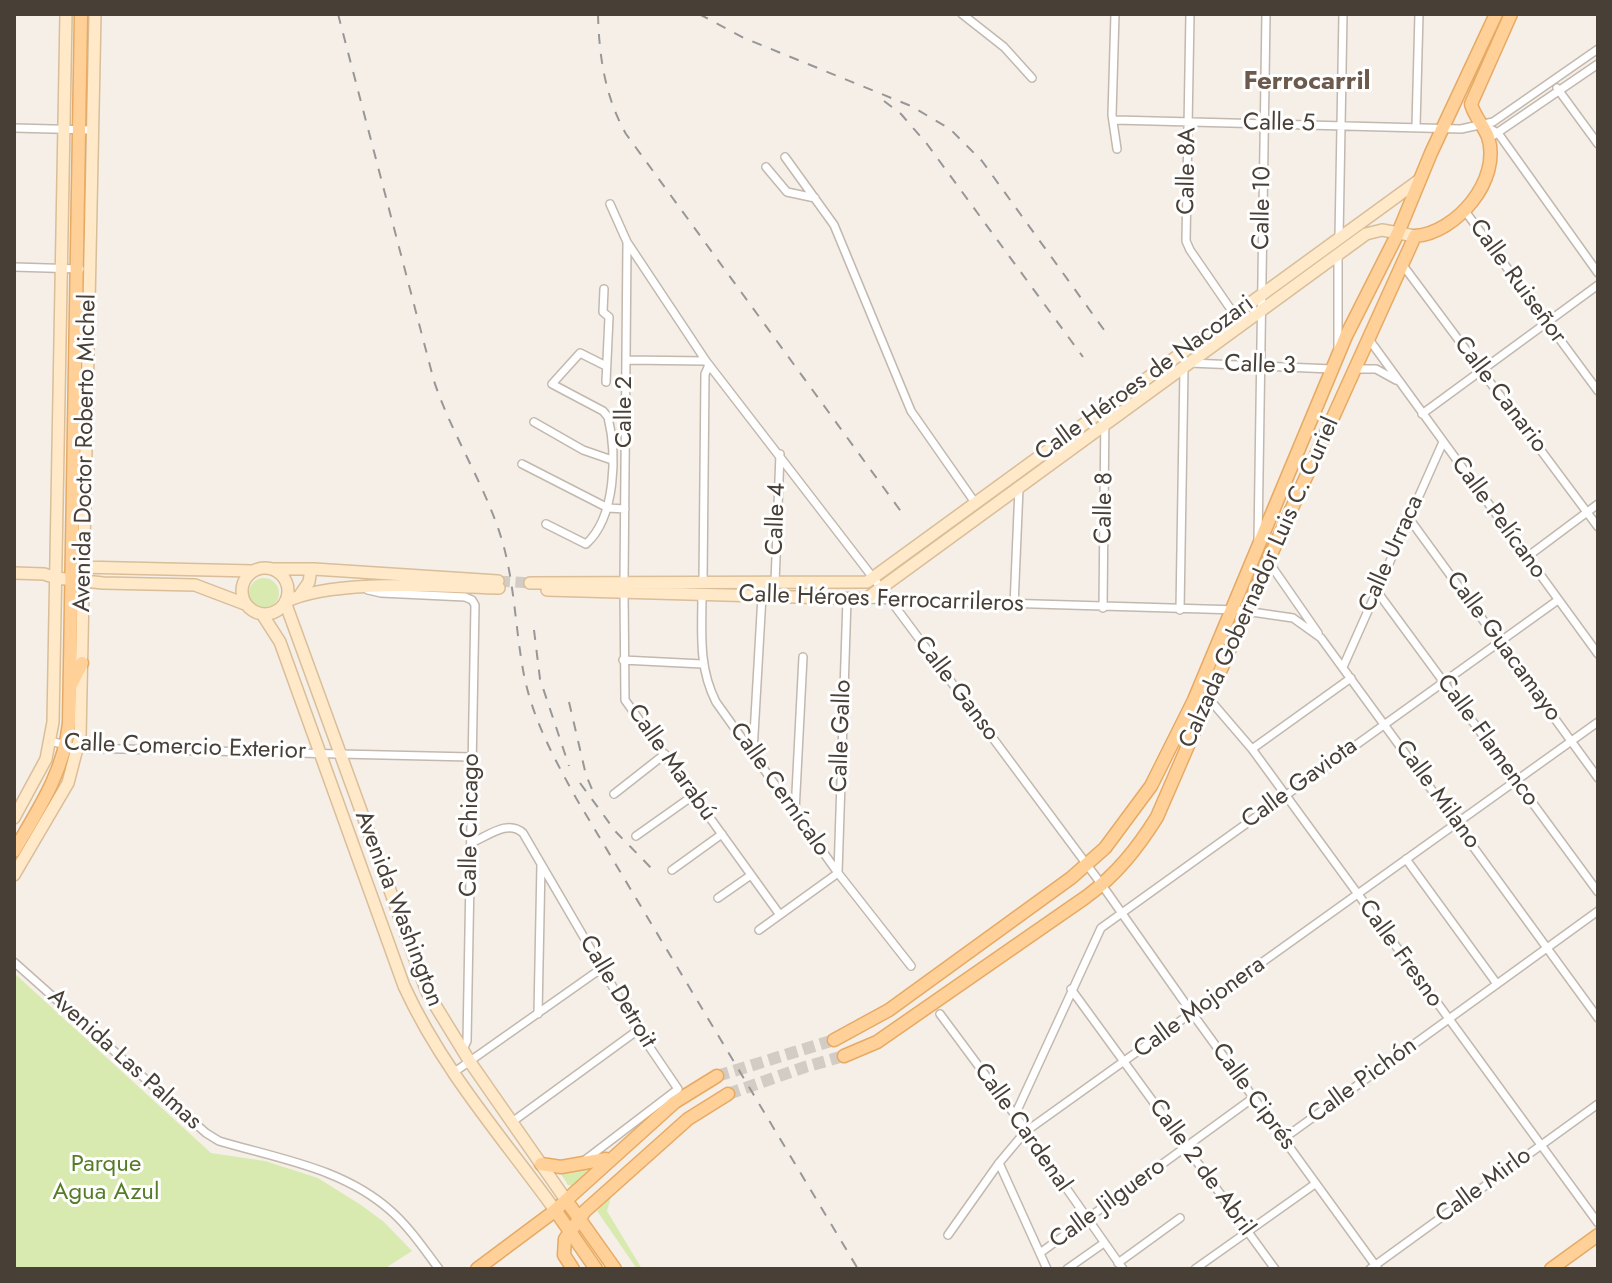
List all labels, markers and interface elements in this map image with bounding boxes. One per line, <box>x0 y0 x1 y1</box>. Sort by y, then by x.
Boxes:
district label: Ferrocarril <box>1243 67 1371 99</box>
street label: Calle 5 <box>1243 109 1315 139</box>
street label: Calle 8A <box>1173 127 1203 215</box>
street label: Calle 10 <box>1248 166 1278 250</box>
street label: Calle Ruiseñor <box>1462 214 1572 350</box>
street label: Calle Héroes de Nacozari <box>1030 290 1260 468</box>
street label: Avenida Doctor Roberto Michel <box>69 294 103 612</box>
street label: Calle Canario <box>1447 331 1553 459</box>
street label: Calle 3 <box>1224 350 1296 382</box>
street label: Calle 2 <box>611 376 639 448</box>
street label: Calzada Gobernador Luis C. Curiel <box>1174 413 1346 753</box>
street label: Calle Pelícano <box>1444 451 1552 585</box>
street label: Calle 8 <box>1090 472 1120 544</box>
street label: Calle 4 <box>761 482 793 556</box>
street label: Calle Urraca <box>1353 491 1431 617</box>
street label: Calle Guacamayo <box>1439 567 1567 727</box>
street label: Calle Héroes Ferrocarrileros <box>738 581 1024 619</box>
street label: Calle Ganso <box>907 631 1005 747</box>
street label: Calle Flamenco <box>1430 669 1544 813</box>
street label: Calle Gallo <box>826 679 858 793</box>
street label: Calle Marabú <box>620 699 722 827</box>
street label: Calle Cernícalo <box>722 718 836 862</box>
street label: Calle Comercio Exterior <box>63 729 307 767</box>
street label: Calle Gaviota <box>1237 732 1363 836</box>
street label: Calle Milano <box>1388 735 1486 855</box>
street label: Calle Chicago <box>455 753 487 897</box>
street label: Avenida Washington <box>347 807 449 1011</box>
street label: Calle Fresno <box>1351 895 1449 1013</box>
street label: Calle Detroit <box>572 931 662 1053</box>
street label: Calle Mojonera <box>1129 951 1271 1065</box>
street label: Avenida Las Palmas <box>41 983 207 1137</box>
street label: Calle Pichón <box>1303 1032 1423 1130</box>
street label: Calle Ciprés <box>1205 1038 1301 1156</box>
street label: Calle Cardenal <box>967 1058 1077 1198</box>
street label: Calle 2 de Abril <box>1142 1094 1260 1242</box>
street label: Calle Mirlo <box>1431 1142 1537 1230</box>
park label: Parque Agua Azul <box>53 1151 159 1207</box>
street label: Calle Jilguero <box>1045 1152 1171 1256</box>

